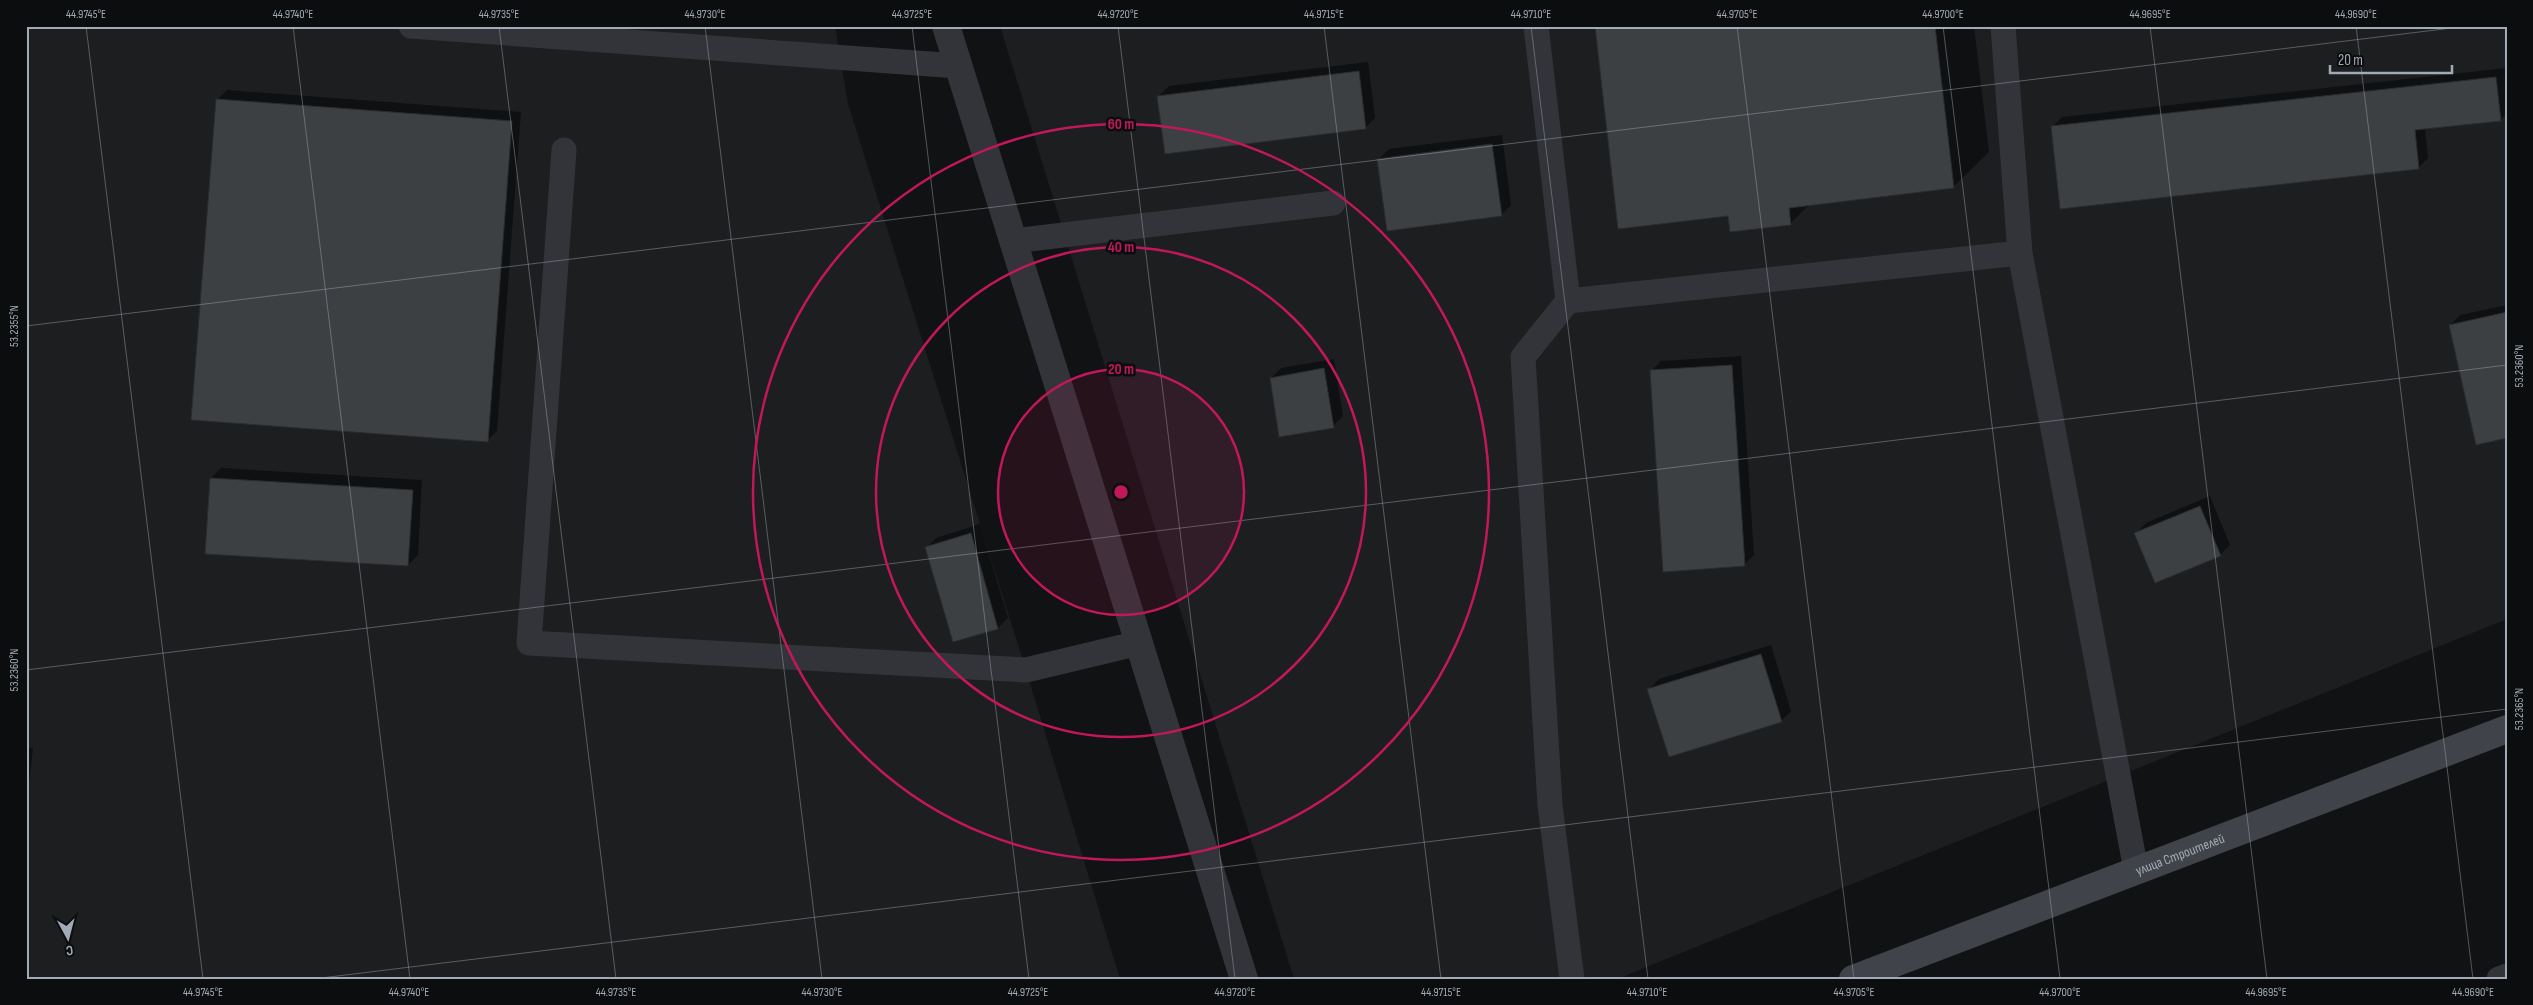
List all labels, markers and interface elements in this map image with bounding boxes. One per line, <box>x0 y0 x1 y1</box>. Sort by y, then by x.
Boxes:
text: 44.9745°E <box>66 7 106 22</box>
text: 44.9740°E <box>273 7 313 22</box>
text: 44.9735°E <box>479 7 519 22</box>
text: 44.9730°E <box>684 7 726 22</box>
text: 44.9725°E <box>892 7 932 22</box>
text: 44.9720°E <box>1098 7 1139 22</box>
text: 44.9715°E <box>1304 7 1344 22</box>
text: 44.9710°E <box>1511 7 1551 22</box>
text: 44.9705°E <box>1717 7 1757 22</box>
text: 44.9700°E <box>1922 7 1964 22</box>
text: 44.9695°E <box>2129 7 2171 22</box>
text: 44.9690°E <box>2335 7 2377 22</box>
scale bar <box>2330 42 2453 74</box>
text: 20 m <box>2338 51 2363 70</box>
text: 60 m <box>1108 115 1134 134</box>
text: 40 m <box>1108 238 1134 257</box>
text: 53.2355°N <box>7 305 22 347</box>
text: 53.2360°N <box>2512 345 2527 387</box>
text: 20 m <box>1108 360 1134 379</box>
centre of rings <box>1112 483 1130 501</box>
text: 53.2360°N <box>7 649 22 691</box>
text: 53.2365°N <box>2512 688 2527 730</box>
street label: улица Строителей <box>2133 829 2227 879</box>
north arrow <box>42 912 92 962</box>
text: С <box>65 942 74 959</box>
text: 44.9745°E <box>183 985 223 1000</box>
text: 44.9740°E <box>389 985 429 1000</box>
text: 44.9735°E <box>596 985 636 1000</box>
text: 44.9730°E <box>801 985 843 1000</box>
text: 44.9725°E <box>1008 985 1048 1000</box>
text: 44.9720°E <box>1215 985 1256 1000</box>
text: 44.9715°E <box>1421 985 1461 1000</box>
text: 44.9710°E <box>1627 985 1667 1000</box>
text: 44.9705°E <box>1834 985 1874 1000</box>
text: 44.9700°E <box>2039 985 2081 1000</box>
text: 44.9695°E <box>2245 985 2287 1000</box>
text: 44.9690°E <box>2452 985 2494 1000</box>

